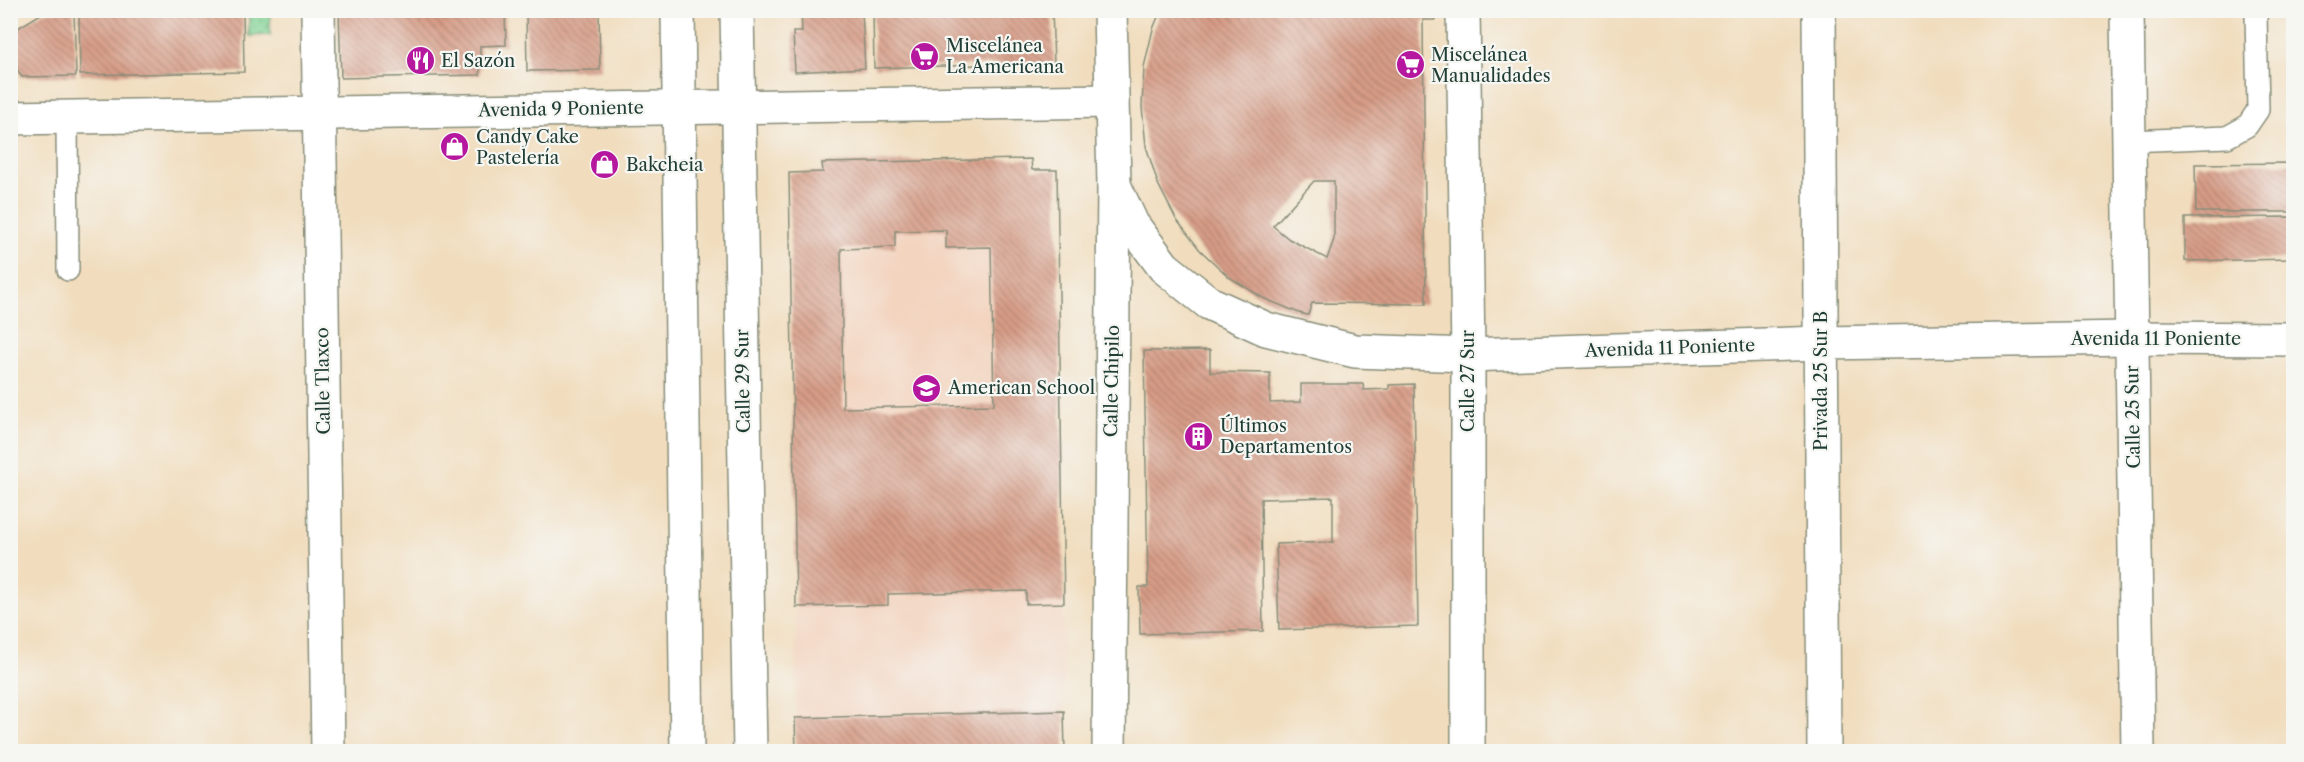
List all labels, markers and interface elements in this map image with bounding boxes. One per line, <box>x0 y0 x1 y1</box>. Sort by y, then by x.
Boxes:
place label: Miscelánea La Americana <box>946 35 1065 78</box>
supermarket icon: Miscelánea La Americana <box>909 40 941 72</box>
place label: Miscelánea Manualidades <box>1431 44 1551 87</box>
restaurant icon: El Sazón <box>404 45 436 77</box>
supermarket icon: Miscelánea Manualidades <box>1394 49 1426 81</box>
place label: El Sazón <box>441 50 515 72</box>
street label: Avenida 9 Poniente <box>477 97 644 121</box>
place label: Candy Cake Pastelería <box>476 126 579 169</box>
shop icon: Candy Cake Pastelería <box>439 131 471 163</box>
shop icon: Bakcheia <box>589 149 621 181</box>
place label: Bakcheia <box>626 154 704 176</box>
street label: Privada 25 Sur B <box>1810 311 1832 451</box>
street label: Calle Chipilo <box>1100 325 1124 437</box>
street label: Calle Tlaxco <box>311 327 335 435</box>
street label: Calle 29 Sur <box>731 328 755 433</box>
street label: Avenida 11 Poniente <box>2070 328 2241 350</box>
street label: Calle 27 Sur <box>1457 329 1479 432</box>
street label: Avenida 11 Poniente <box>1584 334 1755 362</box>
street label: Calle 25 Sur <box>2121 365 2145 469</box>
school or university icon: American School <box>911 372 943 404</box>
place label: American School <box>947 377 1095 399</box>
place label: Últimos Departamentos <box>1220 414 1352 458</box>
building icon: Últimos Departamentos <box>1183 420 1215 452</box>

